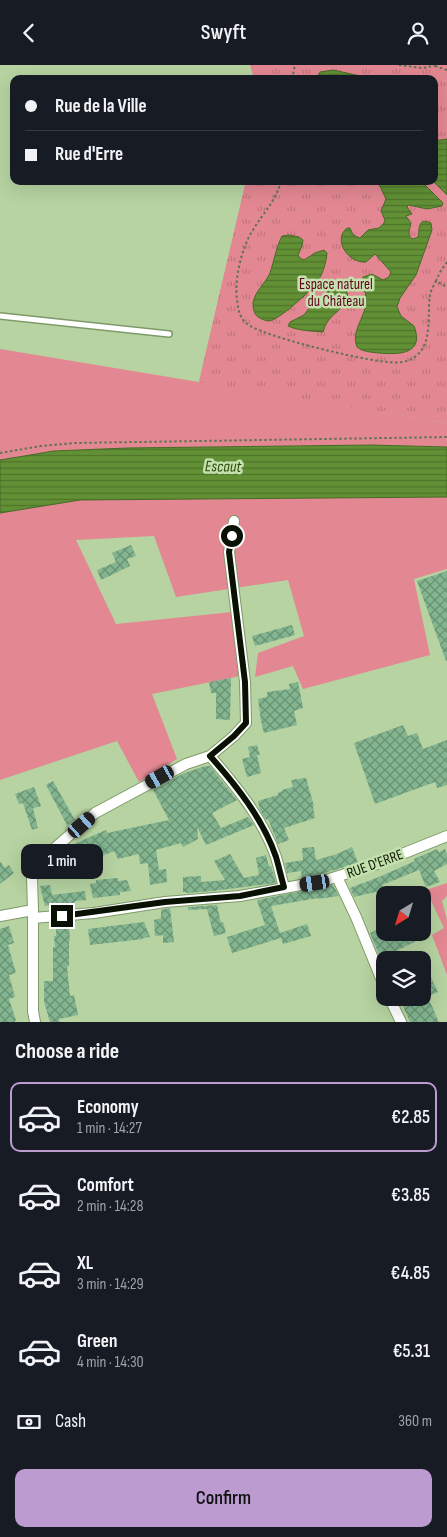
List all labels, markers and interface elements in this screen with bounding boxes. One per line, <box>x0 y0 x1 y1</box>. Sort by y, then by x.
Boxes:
icon: back <box>15 19 43 47</box>
text: Swyft <box>201 19 246 46</box>
icon: person <box>404 19 432 47</box>
text: Rue de la Ville <box>55 95 147 118</box>
text: Rue d'Erre <box>55 143 123 166</box>
park label: Espace naturel du Château <box>299 275 373 311</box>
water label: Escaut <box>205 457 242 477</box>
route start <box>221 525 243 547</box>
car <box>143 763 176 791</box>
car <box>65 809 98 841</box>
callout: 1 min <box>21 843 103 879</box>
street label: RUE D'ERRE <box>344 845 406 883</box>
text: 1 min <box>47 852 77 871</box>
car <box>299 873 330 893</box>
north arrow <box>376 886 431 941</box>
map controls <box>376 886 431 1006</box>
route end <box>51 905 73 927</box>
button: layers <box>376 951 431 1006</box>
text: Choose a ride <box>15 1038 119 1065</box>
icon: car <box>17 1095 62 1140</box>
text: Economy <box>77 1096 139 1119</box>
text: €2.85 <box>391 1106 430 1129</box>
text: 1 min · 14:27 <box>77 1119 142 1138</box>
icon: car <box>17 1173 62 1218</box>
text: Comfort <box>77 1174 134 1197</box>
text: €3.85 <box>391 1184 430 1207</box>
text: 2 min · 14:28 <box>77 1197 143 1216</box>
icon: car <box>17 1251 62 1296</box>
text: XL <box>77 1252 93 1275</box>
text: €4.85 <box>391 1262 430 1285</box>
text: 3 min · 14:29 <box>77 1275 144 1294</box>
icon: car <box>17 1329 62 1374</box>
text: Green <box>77 1330 117 1353</box>
text: €5.31 <box>393 1340 430 1363</box>
text: 4 min · 14:30 <box>77 1353 144 1372</box>
icon: cash <box>15 1408 43 1436</box>
text: Cash <box>55 1410 86 1433</box>
text: 360 m <box>398 1412 432 1431</box>
button: Confirm <box>15 1469 432 1527</box>

